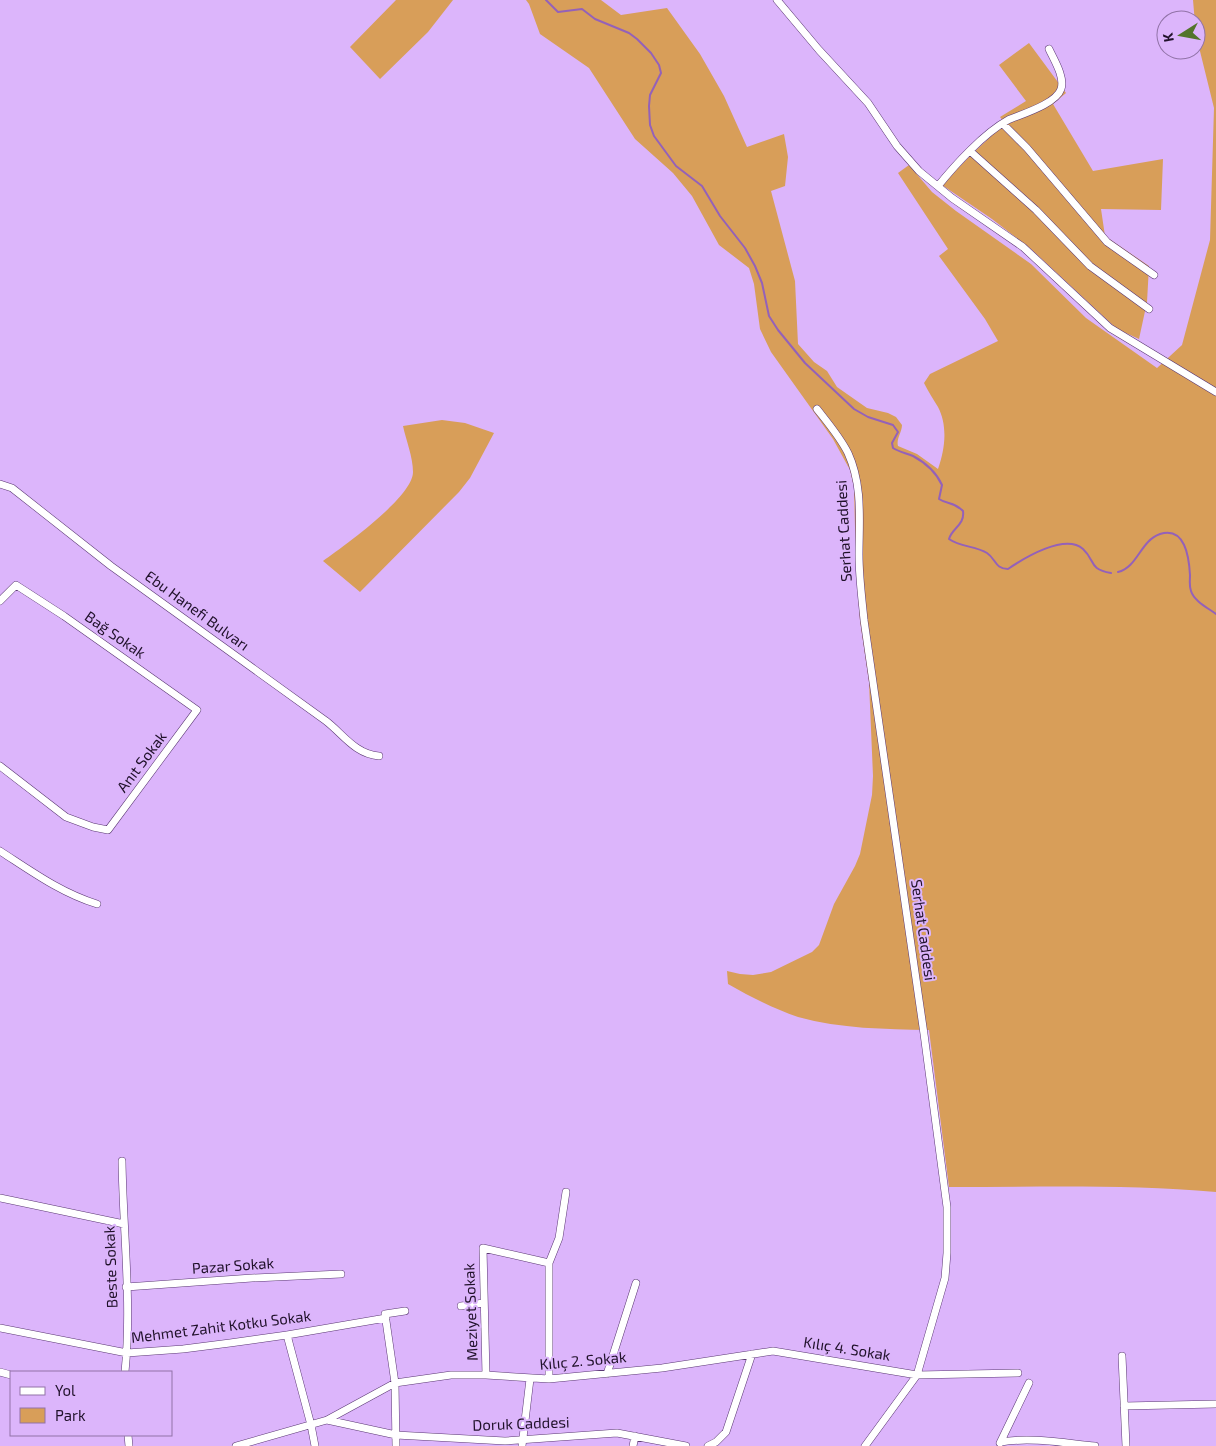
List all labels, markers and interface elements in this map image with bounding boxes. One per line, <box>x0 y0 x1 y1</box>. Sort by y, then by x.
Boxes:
north arrow <box>1156 10 1206 60</box>
text: K <box>1159 31 1177 44</box>
street label: Serhat Caddesi <box>831 480 855 582</box>
street label: Ebu Hanefi Bulvarı <box>142 566 253 654</box>
street label: Bağ Sokak <box>82 607 150 662</box>
street label: Anıt Sokak <box>113 727 170 795</box>
street label: Serhat Caddesi <box>908 878 940 982</box>
street label: Beste Sokak <box>100 1225 120 1309</box>
street label: Pazar Sokak <box>191 1253 275 1277</box>
street label: Meziyet Sokak <box>459 1262 481 1361</box>
street label: Mehmet Zahit Kotku Sokak <box>130 1306 312 1346</box>
street label: Kılıç 4. Sokak <box>802 1332 892 1365</box>
street label: Kılıç 2. Sokak <box>539 1347 628 1374</box>
legend <box>10 1371 172 1436</box>
text: Yol <box>55 1381 76 1399</box>
text: Park <box>55 1406 86 1424</box>
street label: Doruk Caddesi <box>472 1412 570 1434</box>

